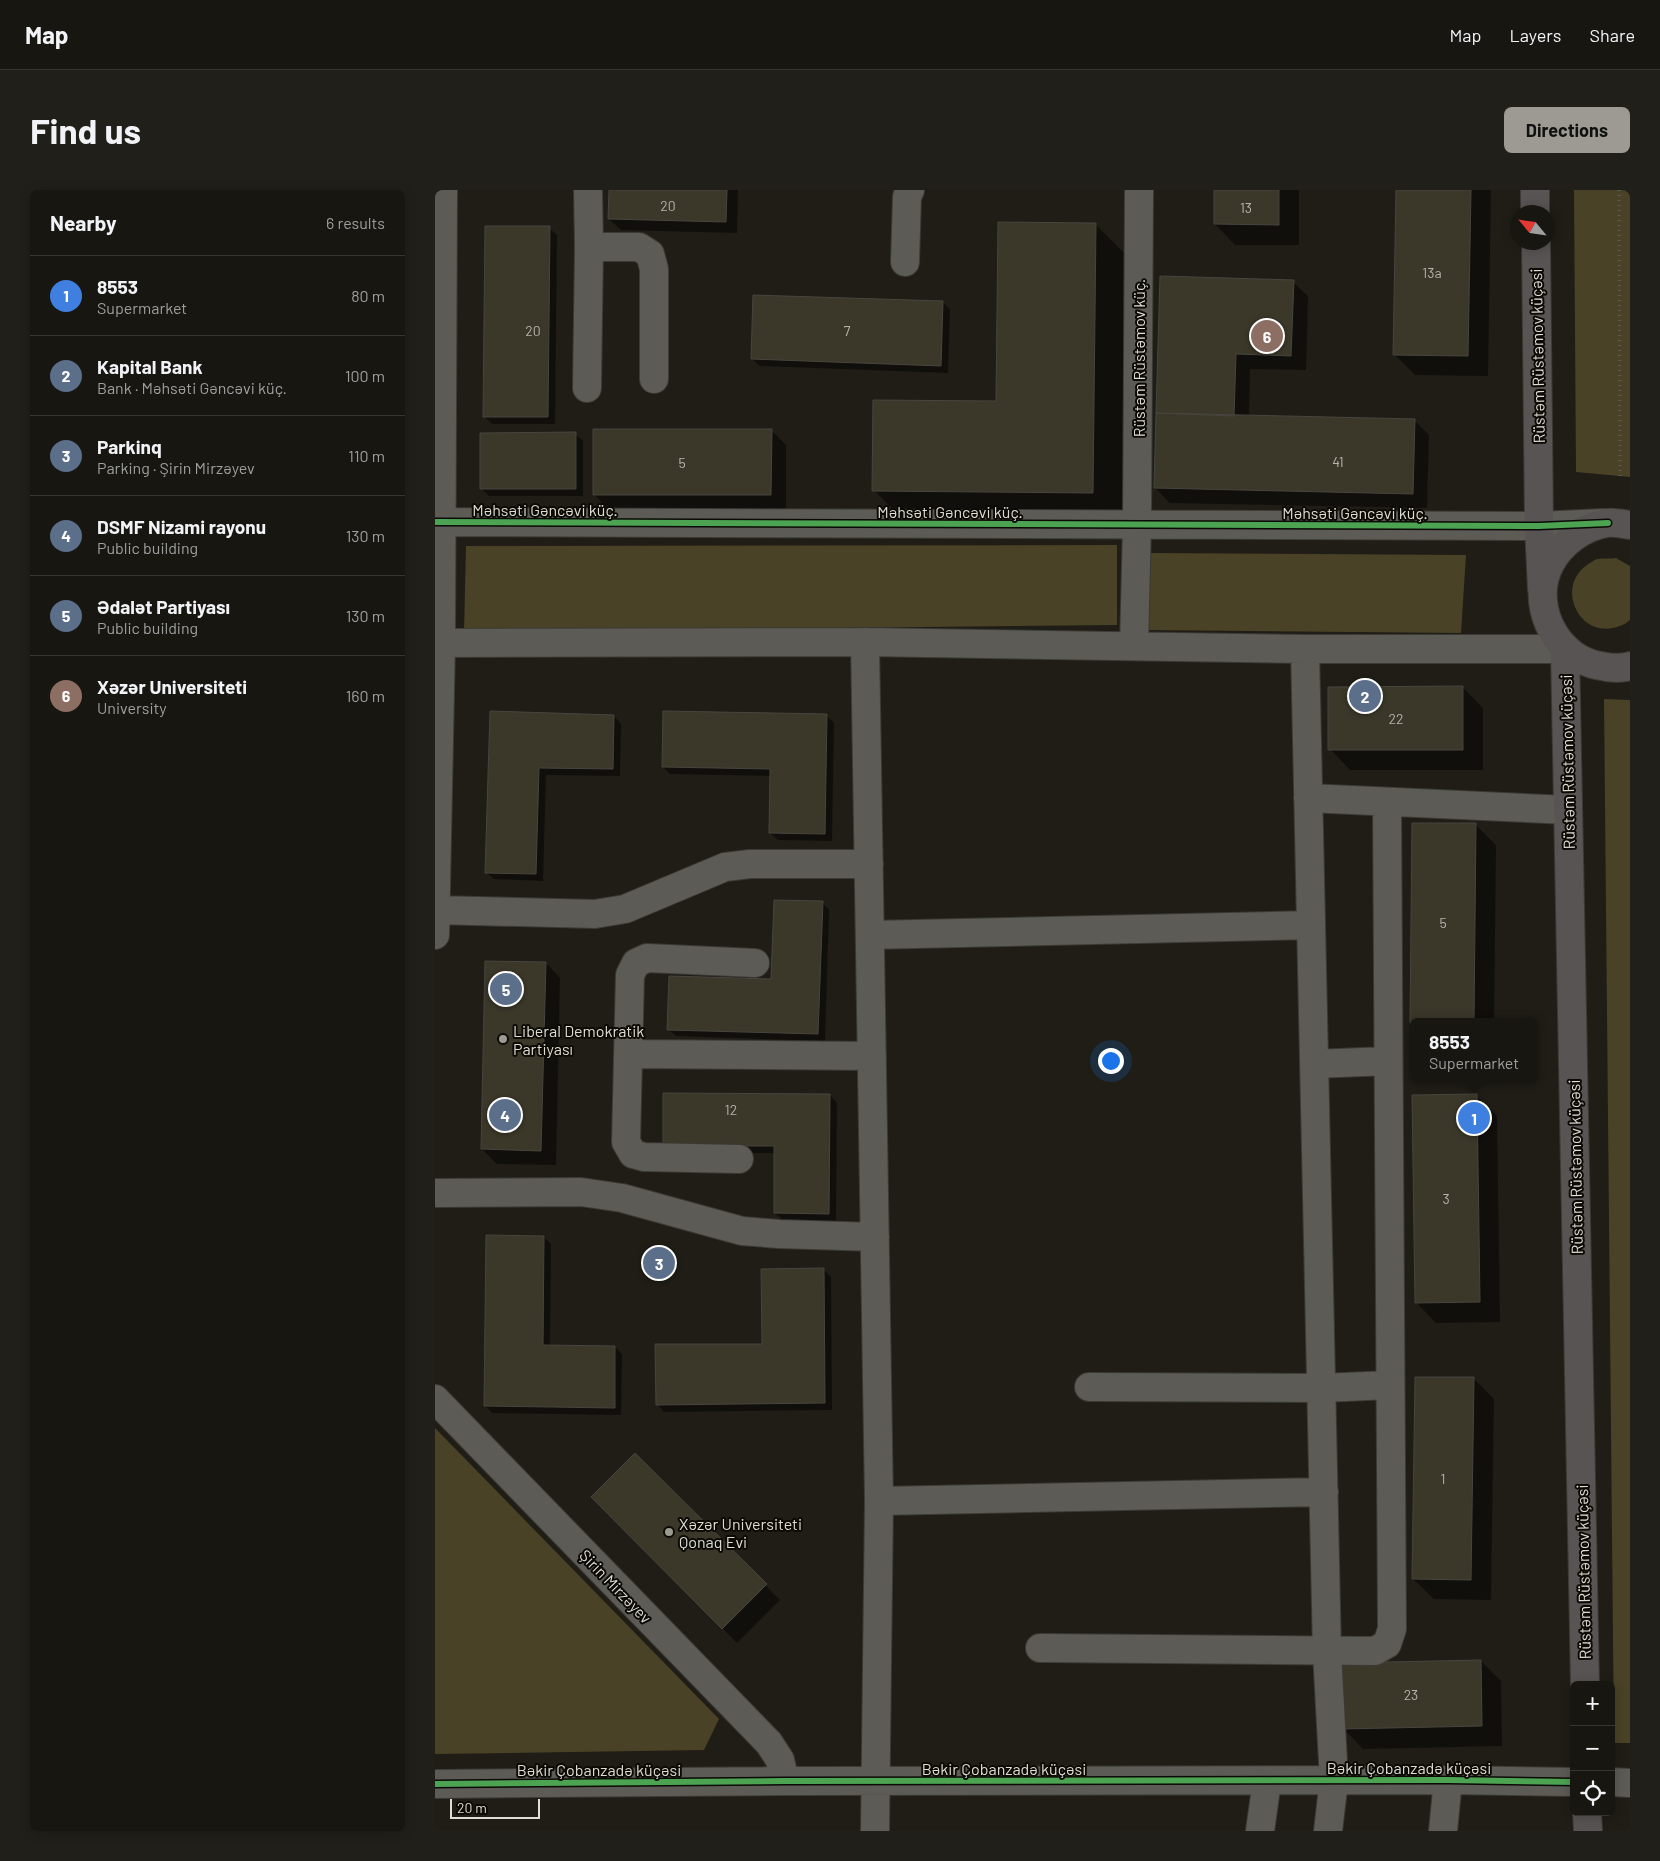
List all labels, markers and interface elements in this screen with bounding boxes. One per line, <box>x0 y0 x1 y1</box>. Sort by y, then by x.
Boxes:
text: Map <box>25 20 68 49</box>
text: Map <box>1449 24 1481 46</box>
text: Layers <box>1509 24 1562 46</box>
text: Share <box>1590 24 1635 46</box>
button: Directions <box>1504 107 1630 153</box>
text: Find us <box>30 109 141 151</box>
house number: 20 <box>660 197 676 214</box>
house number: 13 <box>1240 199 1252 216</box>
north arrow <box>1510 205 1555 250</box>
text: Nearby <box>50 210 116 235</box>
text: 6 results <box>326 213 385 232</box>
house number: 13a <box>1422 264 1442 281</box>
street label: Rüstəm Rüstəmov küçəsi <box>1526 268 1548 444</box>
text: 8553 <box>97 275 138 298</box>
street label: Rüstəm Rüstəmov küç. <box>1129 279 1148 437</box>
text: 1 <box>63 286 69 305</box>
text: 80 m <box>351 286 385 305</box>
text: Supermarket <box>97 298 187 317</box>
pin: 6 <box>1251 317 1283 355</box>
house number: 20 <box>525 322 541 339</box>
house number: 7 <box>844 322 851 339</box>
text: Kapital Bank <box>97 355 203 378</box>
text: 2 <box>62 366 70 385</box>
text: 100 m <box>345 366 385 385</box>
text: Bank · Məhsəti Gəncəvi küç. <box>97 378 287 397</box>
text: Parkinq <box>97 435 162 458</box>
text: 3 <box>62 446 70 465</box>
text: 110 m <box>348 446 385 465</box>
house number: 41 <box>1332 453 1344 470</box>
house number: 5 <box>678 454 686 471</box>
text: Parking · Şirin Mirzəyev <box>97 458 255 477</box>
street label: Məhsəti Gəncəvi küç. <box>472 500 618 519</box>
street label: Məhsəti Gəncəvi küç. <box>877 502 1023 521</box>
street label: Məhsəti Gəncəvi küç. <box>1282 503 1428 522</box>
text: DSMF Nizami rayonu <box>97 515 266 538</box>
text: 4 <box>61 526 71 545</box>
text: 130 m <box>346 526 385 545</box>
text: Public building <box>97 538 198 557</box>
text: Ədalət Partiyası <box>97 595 230 618</box>
text: 5 <box>62 606 70 625</box>
text: 130 m <box>346 606 385 625</box>
text: Public building <box>97 618 198 637</box>
street label: Rüstəm Rüstəmov küçəsi <box>1556 674 1578 850</box>
text: Xəzər Universiteti <box>97 675 247 698</box>
pin: 2 <box>1349 677 1381 715</box>
text: 6 <box>62 686 70 705</box>
text: 160 m <box>346 686 385 705</box>
text: University <box>97 698 167 717</box>
house number: 22 <box>1388 710 1404 727</box>
house number: 5 <box>1439 914 1447 931</box>
pin: 5 <box>490 970 522 1008</box>
popup <box>1410 1018 1538 1083</box>
place label: Liberal Demokratik Partiyası <box>513 1021 644 1058</box>
text: 8553 <box>1429 1030 1470 1053</box>
marker: Liberal Demokratik Partiyası <box>497 1033 509 1045</box>
your location <box>1098 1048 1124 1074</box>
text: Supermarket <box>1429 1053 1519 1072</box>
street label: Rüstəm Rüstəmov küçəsi <box>1564 1079 1586 1255</box>
pin: 4 <box>489 1096 521 1134</box>
pin: 1 <box>1458 1099 1490 1137</box>
house number: 12 <box>725 1101 737 1118</box>
house number: 3 <box>1442 1190 1450 1207</box>
pin: 3 <box>643 1244 675 1282</box>
house number: 1 <box>1441 1470 1445 1487</box>
street label: Rüstəm Rüstəmov küçəsi <box>1572 1484 1594 1660</box>
place label: Xəzər Universiteti Qonaq Evi <box>679 1514 802 1551</box>
marker: Xəzər Universiteti Qonaq Evi <box>663 1526 675 1538</box>
street label: Şirin Mirzəyev <box>576 1545 656 1627</box>
map controls <box>1570 1681 1615 1816</box>
button: + <box>1570 1681 1615 1726</box>
house number: 23 <box>1404 1686 1418 1703</box>
button: − <box>1570 1726 1615 1771</box>
street label: Bəkir Çobanzadə küçəsi <box>1327 1758 1491 1777</box>
street label: Bəkir Çobanzadə küçəsi <box>922 1759 1086 1778</box>
street label: Bəkir Çobanzadə küçəsi <box>517 1760 681 1779</box>
button: locate <box>1570 1771 1615 1816</box>
scale bar <box>450 1796 540 1819</box>
text: 20 m <box>457 1799 487 1816</box>

